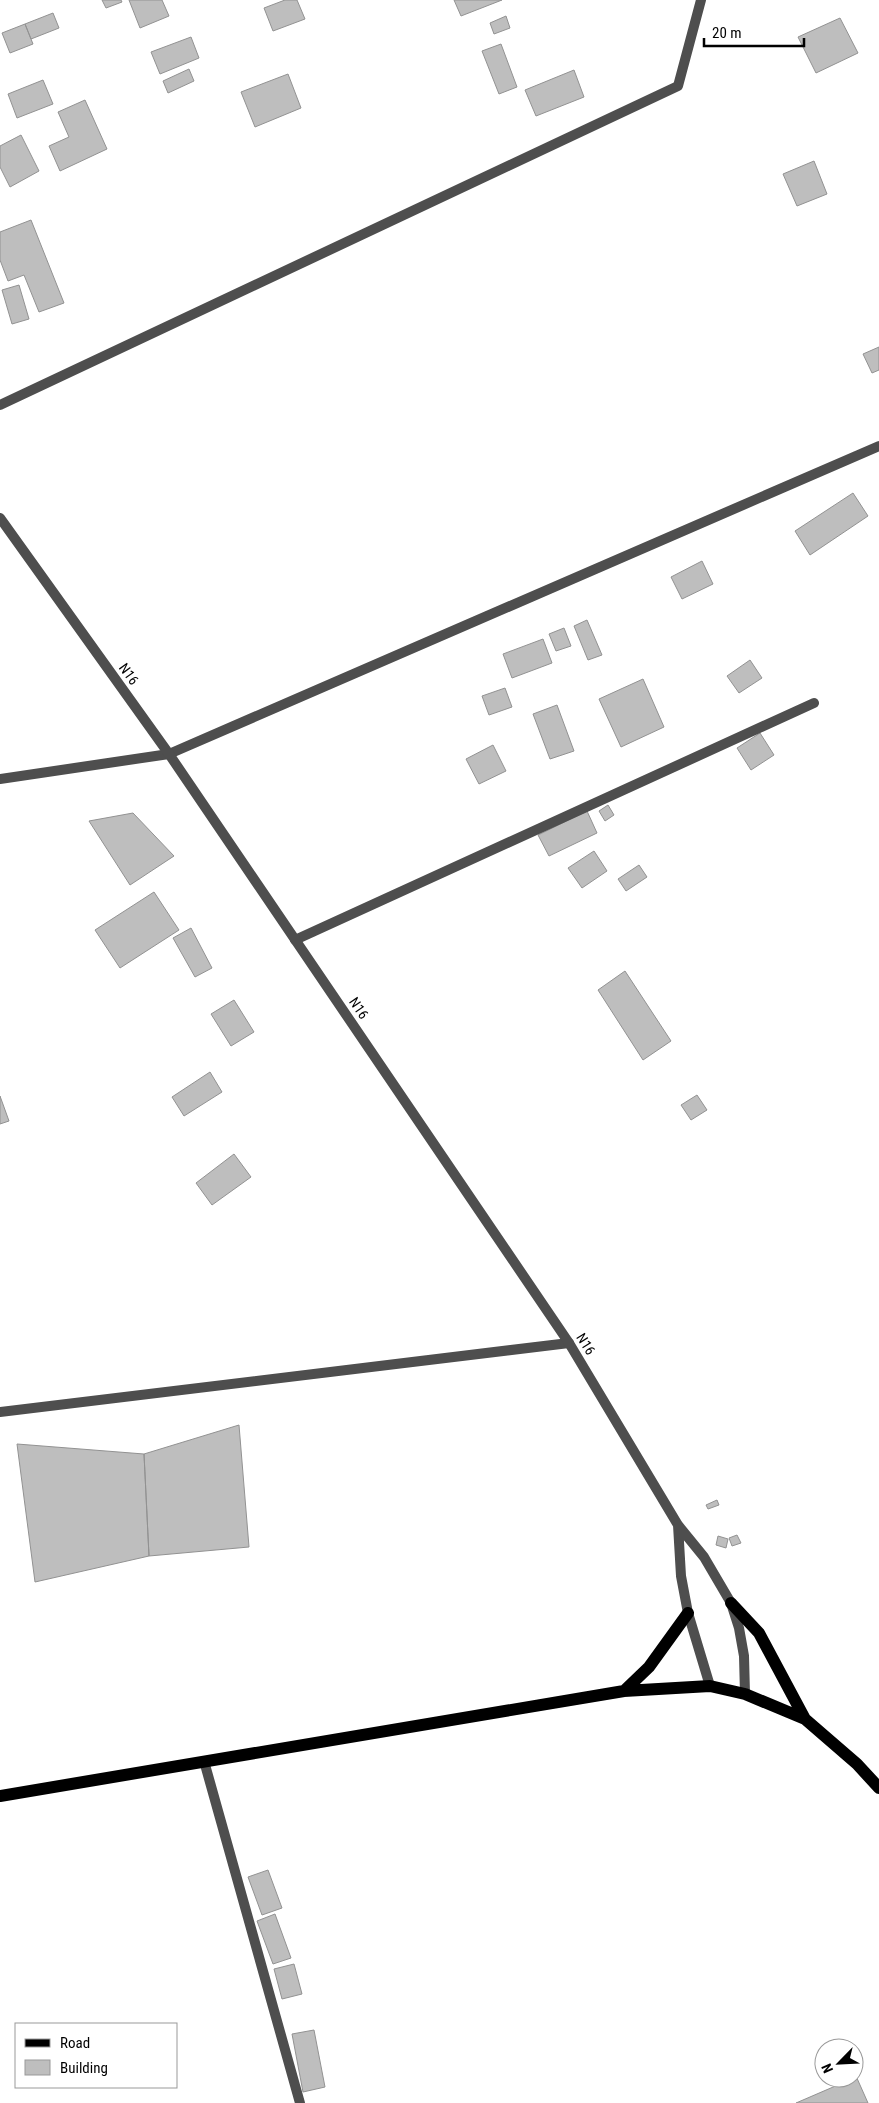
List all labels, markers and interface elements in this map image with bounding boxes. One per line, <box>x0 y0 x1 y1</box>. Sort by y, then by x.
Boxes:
scale bar <box>704 15 804 47</box>
text: 20 m <box>712 24 742 42</box>
street label: N16 <box>116 660 142 688</box>
street label: N16 <box>346 994 372 1022</box>
street label: N16 <box>573 1330 599 1358</box>
legend <box>15 2023 178 2088</box>
text: Road <box>60 2034 90 2052</box>
north arrow <box>814 2038 864 2088</box>
text: Building <box>60 2059 108 2077</box>
text: N <box>818 2061 836 2075</box>

